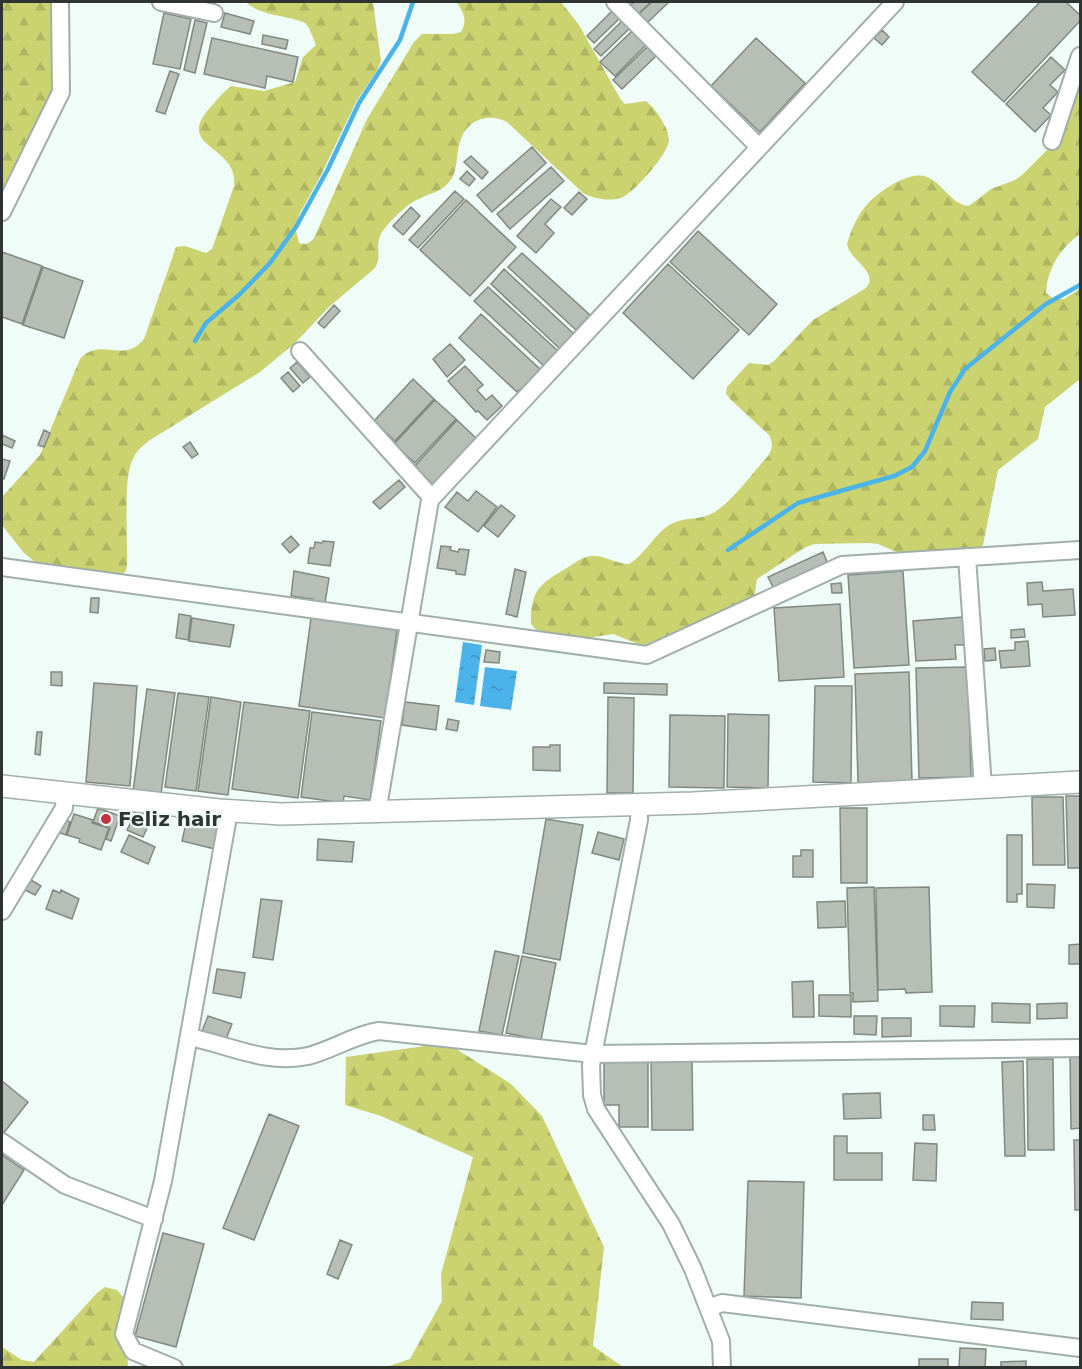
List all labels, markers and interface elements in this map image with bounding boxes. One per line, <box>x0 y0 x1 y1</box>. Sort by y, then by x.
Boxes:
place label: Feliz hair <box>118 807 221 831</box>
marker: Feliz hair <box>99 812 113 826</box>

